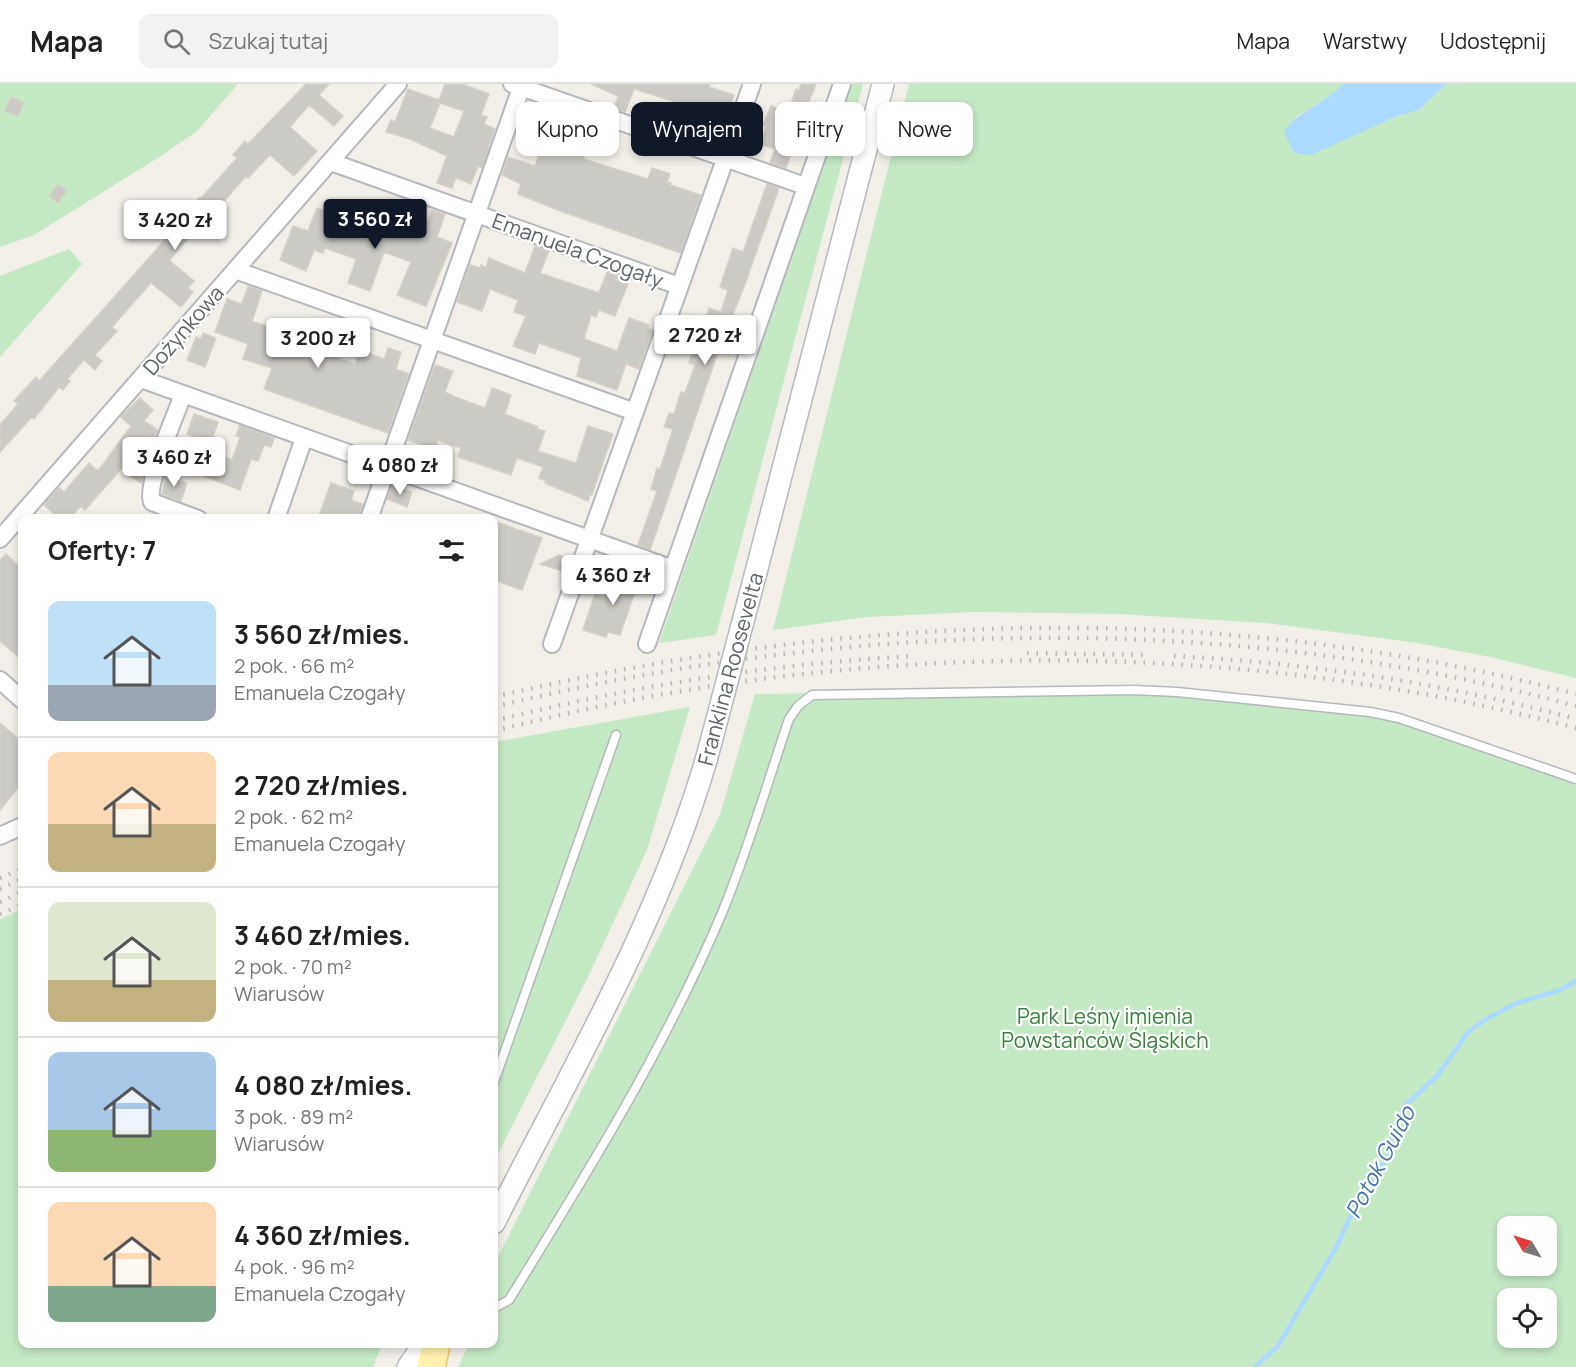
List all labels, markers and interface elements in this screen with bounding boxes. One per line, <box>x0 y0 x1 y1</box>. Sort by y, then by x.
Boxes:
search box <box>139 14 559 68</box>
text: Mapa <box>30 22 103 60</box>
icon: search <box>160 25 193 58</box>
text: Szukaj tutaj <box>208 26 328 56</box>
text: Mapa <box>1237 27 1290 55</box>
text: Warstwy <box>1323 27 1407 55</box>
text: Udostępnij <box>1440 27 1546 55</box>
chip: Kupno <box>516 102 619 156</box>
chip: Wynajem <box>631 102 763 156</box>
chip: Filtry <box>775 102 865 156</box>
chip: Nowe <box>877 102 973 156</box>
pin: 3 560 zł <box>313 199 437 250</box>
pin: 3 420 zł <box>113 200 237 251</box>
text: 3 560 zł <box>338 205 412 232</box>
text: 3 420 zł <box>138 206 212 233</box>
street label: Emanuela Czogały <box>489 206 667 294</box>
street label: Dożynkowa <box>136 279 230 381</box>
pin: 2 720 zł <box>643 315 767 366</box>
pin: 3 200 zł <box>256 318 380 369</box>
text: 2 720 zł <box>668 321 742 348</box>
text: 3 200 zł <box>280 324 356 351</box>
pin: 3 460 zł <box>112 437 236 488</box>
text: 3 460 zł <box>136 443 212 470</box>
pin: 4 080 zł <box>338 445 462 496</box>
text: 4 080 zł <box>362 451 438 478</box>
text: Oferty: 7 <box>48 532 156 568</box>
icon: filters <box>435 534 468 567</box>
pin: 4 360 zł <box>551 555 675 606</box>
text: 4 360 zł <box>575 561 651 588</box>
street label: Franklina Roosevelta <box>691 569 769 769</box>
text: 3 560 zł/mies. <box>234 616 410 652</box>
icon: home <box>96 625 168 697</box>
text: 2 pok. · 66 m² <box>234 652 354 679</box>
text: Emanuela Czogały <box>234 679 406 706</box>
text: 2 720 zł/mies. <box>234 767 408 803</box>
icon: home <box>96 776 168 848</box>
text: 2 pok. · 62 m² <box>234 803 353 830</box>
text: Emanuela Czogały <box>234 830 406 857</box>
text: 3 460 zł/mies. <box>234 917 411 953</box>
icon: home <box>96 926 168 998</box>
text: 2 pok. · 70 m² <box>234 953 352 980</box>
text: Wiarusów <box>234 980 324 1007</box>
park label: Park Leśny imienia Powstańców Śląskich <box>1001 1002 1209 1054</box>
text: 4 080 zł/mies. <box>234 1067 412 1103</box>
icon: home <box>96 1076 168 1148</box>
water label: Potok Guido <box>1338 1099 1423 1223</box>
text: 3 pok. · 89 m² <box>234 1103 353 1130</box>
text: Wiarusów <box>234 1130 324 1157</box>
north arrow <box>1497 1216 1557 1276</box>
map controls <box>1497 1216 1557 1348</box>
text: 4 360 zł/mies. <box>234 1217 411 1253</box>
icon: home <box>96 1226 168 1298</box>
text: 4 pok. · 96 m² <box>234 1253 355 1280</box>
text: Emanuela Czogały <box>234 1280 406 1307</box>
button: locate <box>1497 1288 1557 1348</box>

